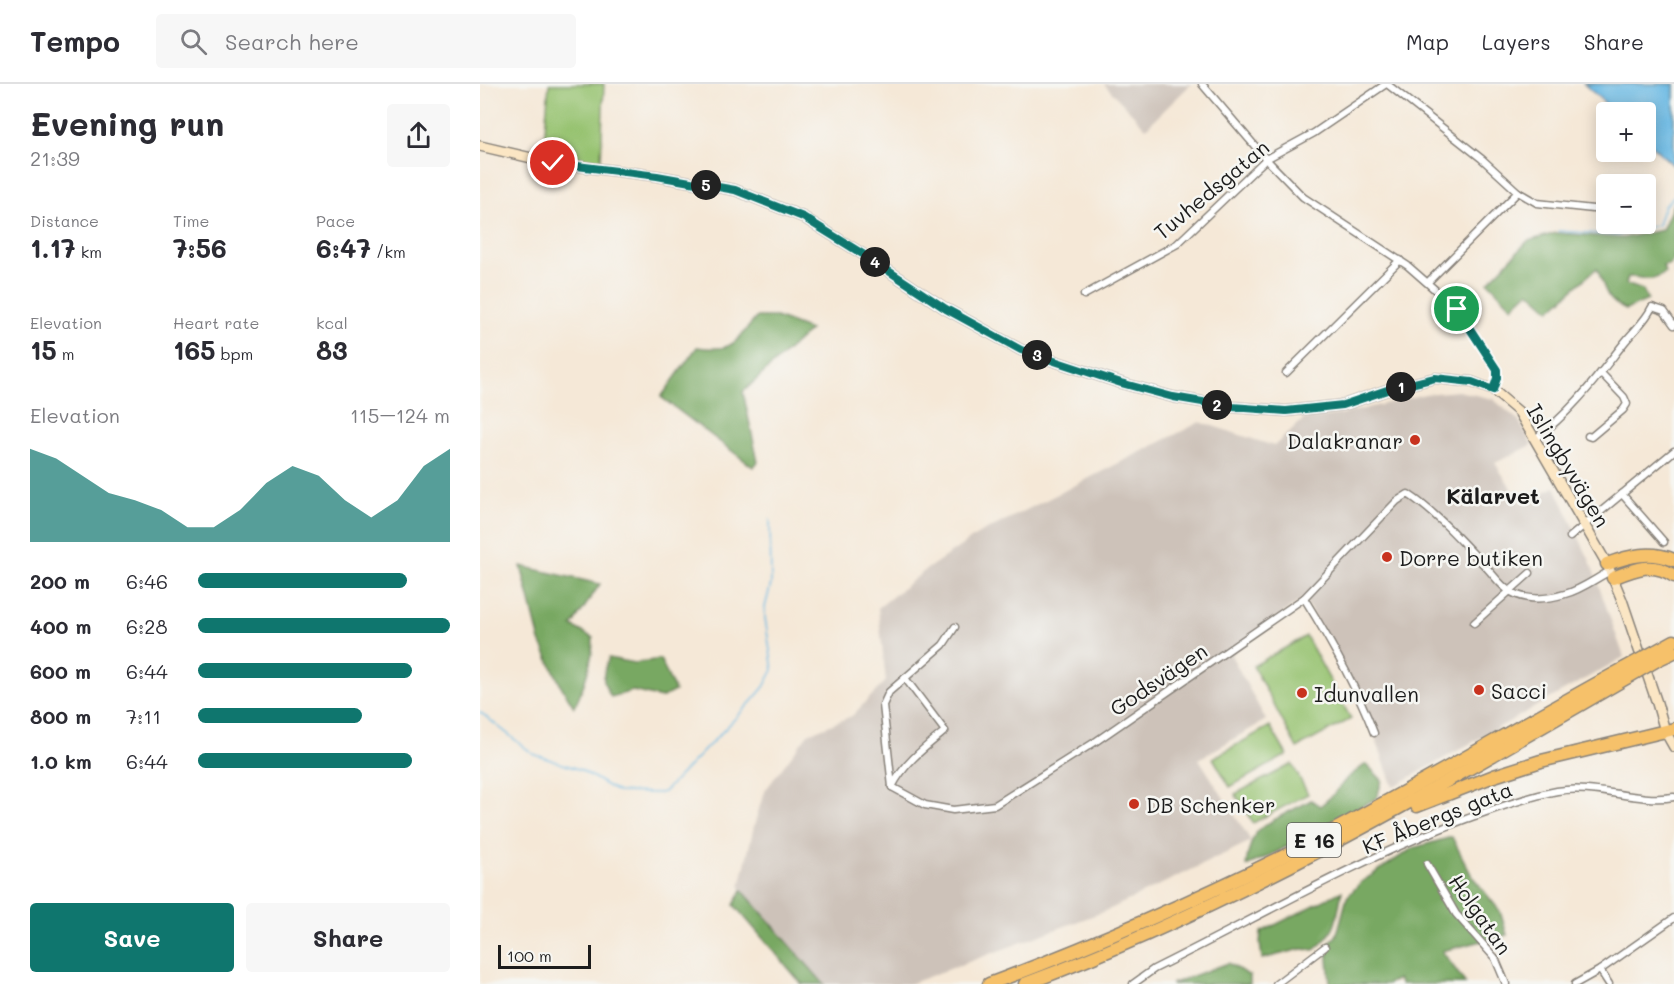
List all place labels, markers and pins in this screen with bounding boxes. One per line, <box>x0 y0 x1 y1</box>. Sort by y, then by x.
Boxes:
pin <box>527 137 578 188</box>
pin: 5 <box>691 170 721 200</box>
pin: 4 <box>860 247 890 277</box>
pin <box>1431 283 1482 334</box>
pin: 3 <box>1022 340 1052 370</box>
pin: 1 <box>1386 372 1416 402</box>
pin: 2 <box>1202 390 1232 420</box>
place label: Dalakranar <box>1287 427 1403 454</box>
marker: Dalakranar <box>1408 433 1422 447</box>
place label: Dorre butiken <box>1399 544 1543 571</box>
marker: Dorre butiken <box>1380 550 1394 564</box>
place label: Sacci <box>1491 677 1547 704</box>
place label: Idunvallen <box>1314 680 1419 707</box>
marker: Sacci <box>1472 683 1486 697</box>
marker: Idunvallen <box>1295 686 1309 700</box>
place label: DB Schenker <box>1146 791 1276 818</box>
marker: DB Schenker <box>1127 797 1141 811</box>

